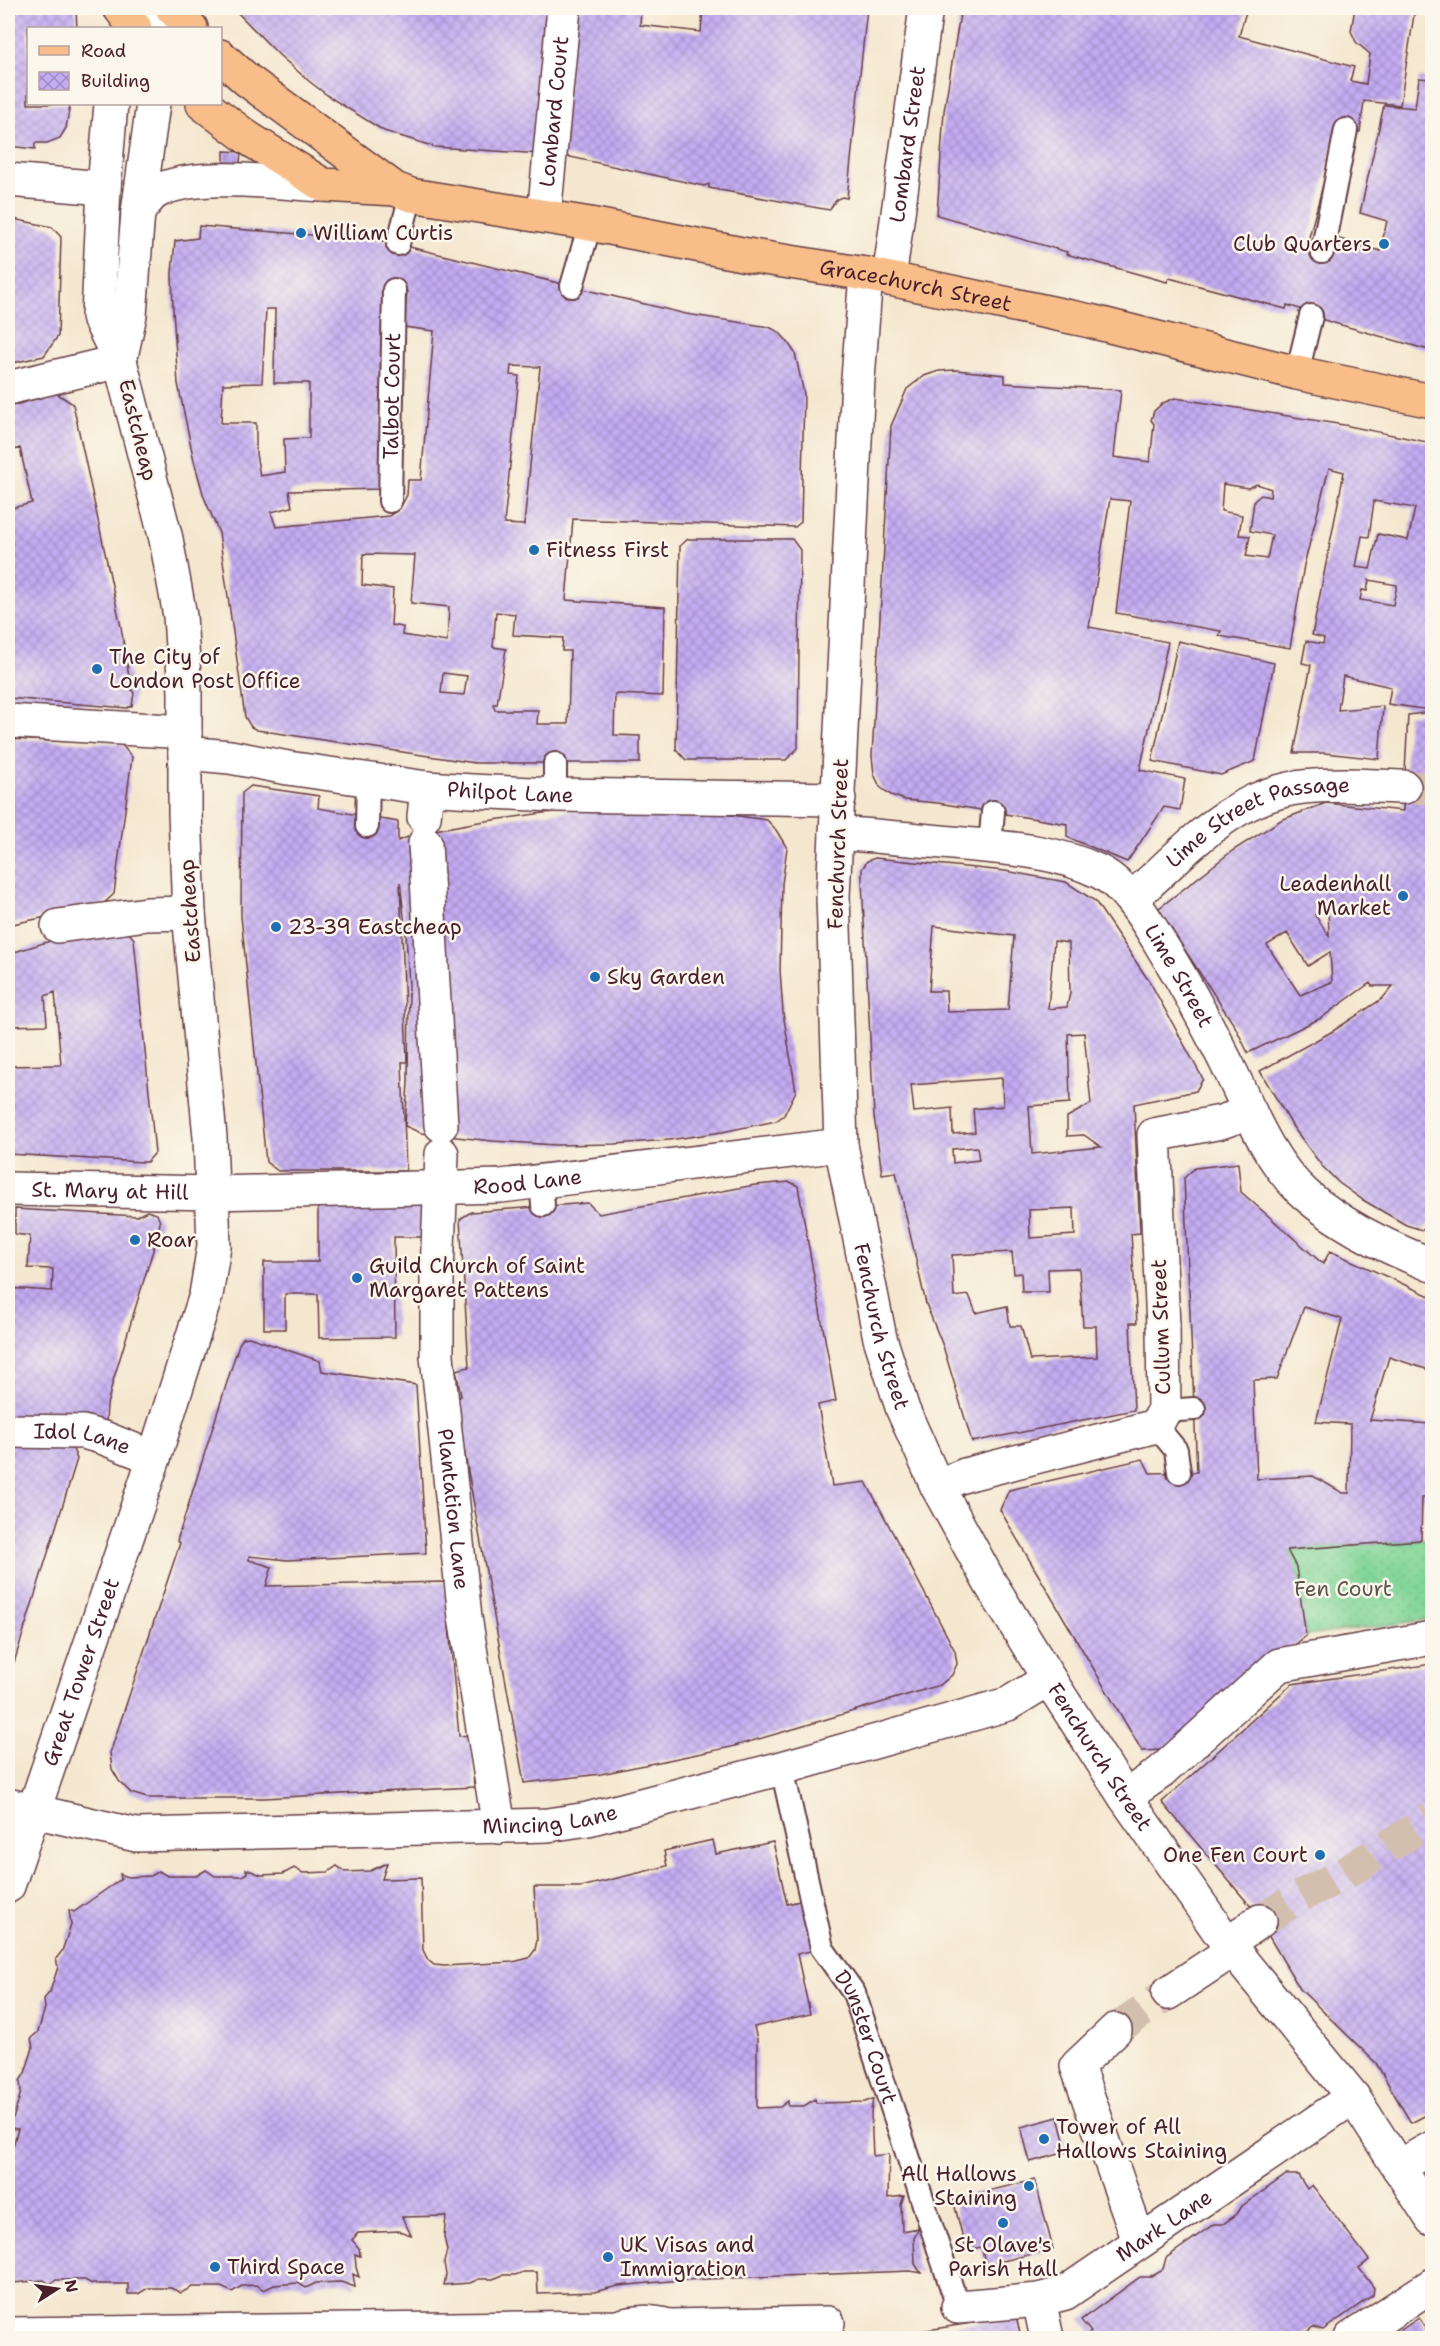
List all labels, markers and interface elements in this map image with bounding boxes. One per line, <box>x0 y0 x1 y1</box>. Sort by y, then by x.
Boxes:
legend <box>27 27 222 105</box>
street label: Lombard Court <box>533 34 575 188</box>
text: Road <box>81 39 126 63</box>
street label: Lombard Street <box>883 64 932 225</box>
text: Building <box>81 69 150 93</box>
place label: William Curtis <box>313 219 454 247</box>
marker: William Curtis <box>294 226 308 240</box>
place label: Club Quarters <box>1233 230 1372 258</box>
marker: Club Quarters <box>1377 237 1391 251</box>
street label: Gracechurch Street <box>818 253 1014 318</box>
street label: Talbot Court <box>377 332 407 460</box>
street label: Eastcheap <box>112 376 164 484</box>
place label: Fitness First <box>546 536 669 564</box>
marker: Fitness First <box>527 543 541 557</box>
place label: The City of London Post Office <box>109 643 301 695</box>
marker: The City of London Post Office <box>90 662 104 676</box>
street label: Fenchurch Street <box>821 758 855 930</box>
street label: Lime Street Passage <box>1160 771 1350 874</box>
street label: Philpot Lane <box>446 775 574 809</box>
street label: Eastcheap <box>172 858 208 964</box>
place label: Leadenhall Market <box>1279 870 1392 922</box>
marker: Leadenhall Market <box>1396 889 1410 903</box>
place label: 23-39 Eastcheap <box>288 913 462 941</box>
street label: Lime Street <box>1138 919 1220 1033</box>
marker: 23-39 Eastcheap <box>269 920 283 934</box>
place label: Sky Garden <box>607 963 725 991</box>
marker: Sky Garden <box>588 970 602 984</box>
street label: Rood Lane <box>473 1162 583 1201</box>
street label: St. Mary at Hill <box>31 1175 189 1207</box>
place label: Roar <box>147 1226 196 1254</box>
marker: Roar <box>128 1233 142 1247</box>
street label: Fenchurch Street <box>847 1241 916 1413</box>
place label: Guild Church of Saint Margaret Pattens <box>369 1252 585 1304</box>
street label: Cullum Street <box>1145 1259 1177 1395</box>
marker: Guild Church of Saint Margaret Pattens <box>350 1271 364 1285</box>
street label: Idol Lane <box>33 1417 135 1461</box>
street label: Plantation Lane <box>431 1427 476 1591</box>
street label: Great Tower Street <box>36 1574 126 1770</box>
park label: Fen Court <box>1294 1575 1392 1603</box>
street label: Fenchurch Street <box>1041 1678 1158 1836</box>
street label: Mincing Lane <box>482 1798 621 1841</box>
place label: One Fen Court <box>1163 1841 1308 1869</box>
marker: One Fen Court <box>1313 1848 1327 1862</box>
street label: Dunster Court <box>828 1964 904 2108</box>
place label: Tower of All Hallows Staining <box>1056 2113 1227 2165</box>
marker: Tower of All Hallows Staining <box>1037 2132 1051 2146</box>
place label: All Hallows Staining <box>901 2160 1017 2212</box>
marker: All Hallows Staining <box>1022 2179 1036 2193</box>
street label: Mark Lane <box>1111 2183 1217 2268</box>
marker: St Olave's Parish Hall <box>996 2216 1010 2230</box>
place label: UK Visas and Immigration <box>620 2231 754 2283</box>
place label: St Olave's Parish Hall <box>948 2231 1059 2283</box>
marker: UK Visas and Immigration <box>601 2250 615 2264</box>
place label: Third Space <box>227 2253 345 2281</box>
north arrow <box>27 2259 87 2319</box>
marker: Third Space <box>208 2260 222 2274</box>
text: N <box>60 2278 83 2294</box>

